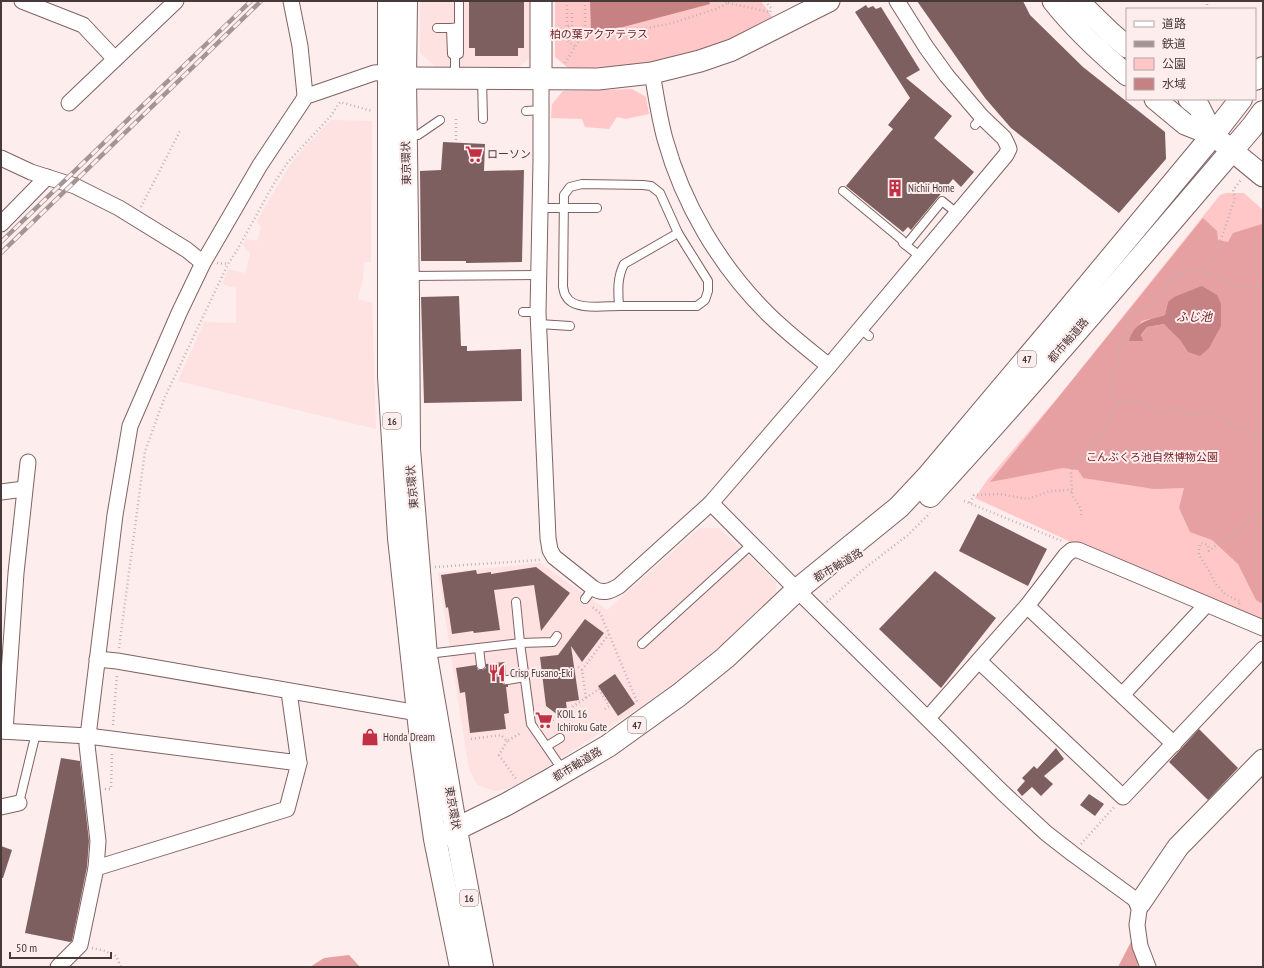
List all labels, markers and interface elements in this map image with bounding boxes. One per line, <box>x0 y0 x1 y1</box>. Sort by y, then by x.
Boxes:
legend <box>1126 8 1256 100</box>
text: 道路 <box>1162 16 1186 31</box>
park label: 柏の葉アクアテラス <box>550 27 648 41</box>
text: 鉄道 <box>1162 36 1186 51</box>
text: 公園 <box>1162 56 1186 71</box>
text: 水域 <box>1162 76 1186 91</box>
street label: 東京環状 <box>399 140 413 185</box>
supermarket icon: ローソン <box>464 144 484 164</box>
place label: ローソン <box>487 147 531 161</box>
building icon: Nichii Home <box>885 178 905 198</box>
place label: Nichii Home <box>908 181 955 195</box>
water label: ふじ池 <box>1176 309 1213 324</box>
street label: 都市軸道路 <box>1045 315 1091 365</box>
road number: 47 <box>1018 351 1036 367</box>
road number: 16 <box>383 413 401 429</box>
park label: こんぶくろ池自然博物公園 <box>1086 450 1218 464</box>
street label: 東京環状 <box>403 463 421 510</box>
street label: 都市軸道路 <box>811 545 865 585</box>
restaurant icon: Crisp Fusano-Eki <box>487 663 507 683</box>
place label: Crisp Fusano-Eki <box>510 666 573 680</box>
place label: KOIL 16 Ichiroku Gate <box>557 707 608 734</box>
supermarket icon: KOIL 16 Ichiroku Gate <box>534 710 554 730</box>
road number: 47 <box>628 717 646 733</box>
shop icon: Honda Dream <box>360 727 380 747</box>
place label: Honda Dream <box>383 730 435 744</box>
street label: 都市軸道路 <box>550 744 604 784</box>
street label: 東京環状 <box>442 785 464 832</box>
road number: 16 <box>460 890 478 906</box>
scale bar <box>10 934 111 960</box>
text: 50 m <box>16 940 37 955</box>

